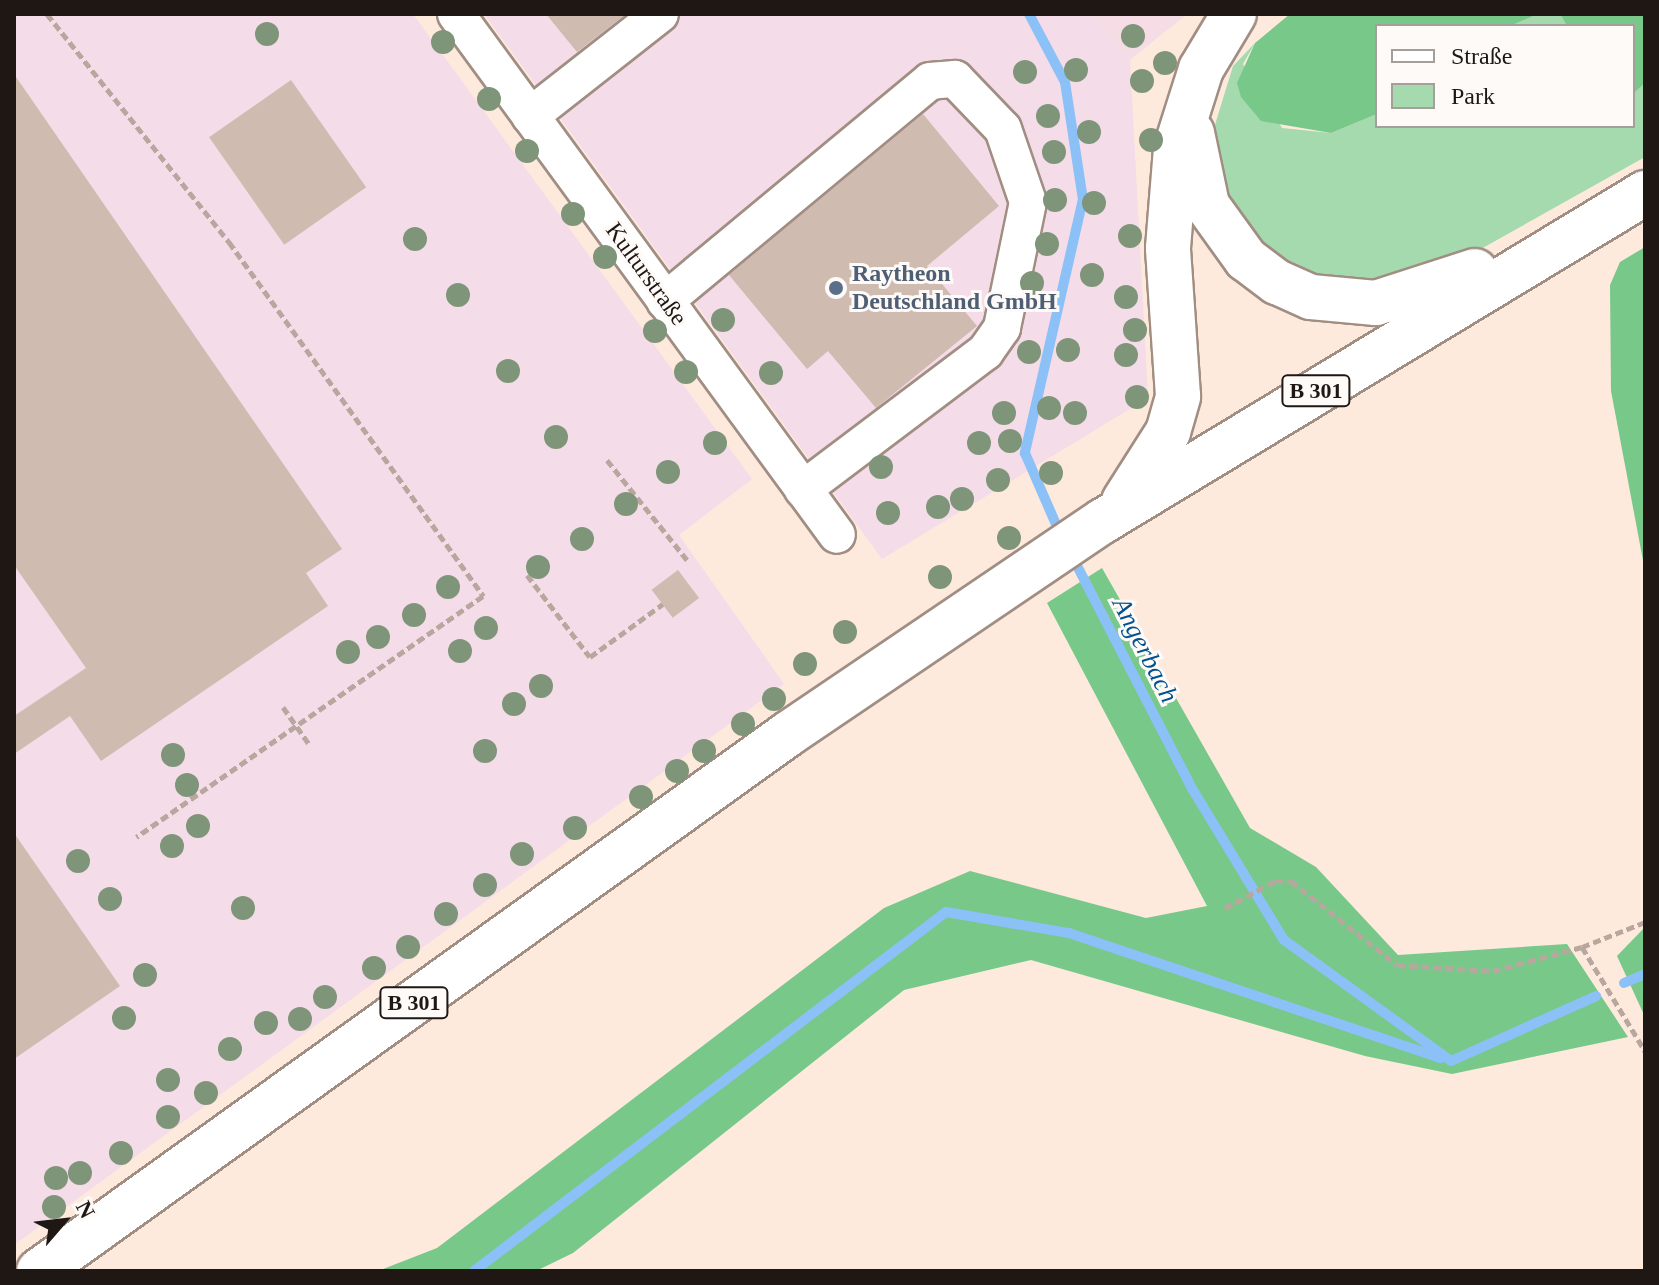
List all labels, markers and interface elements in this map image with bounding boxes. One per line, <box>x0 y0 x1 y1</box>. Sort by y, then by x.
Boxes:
legend <box>1375 24 1635 128</box>
text: Straße <box>1451 43 1512 69</box>
text: Park <box>1451 83 1495 109</box>
street label: Kulturstraße <box>599 217 693 331</box>
place label: Raytheon Deutschland GmbH <box>852 260 1057 316</box>
marker: Raytheon Deutschland GmbH <box>827 279 845 297</box>
road number: B 301 <box>1280 373 1352 409</box>
water label: Angerbach <box>1105 592 1185 708</box>
road number: B 301 <box>378 985 450 1021</box>
north arrow <box>24 1181 104 1261</box>
text: N <box>71 1197 100 1222</box>

